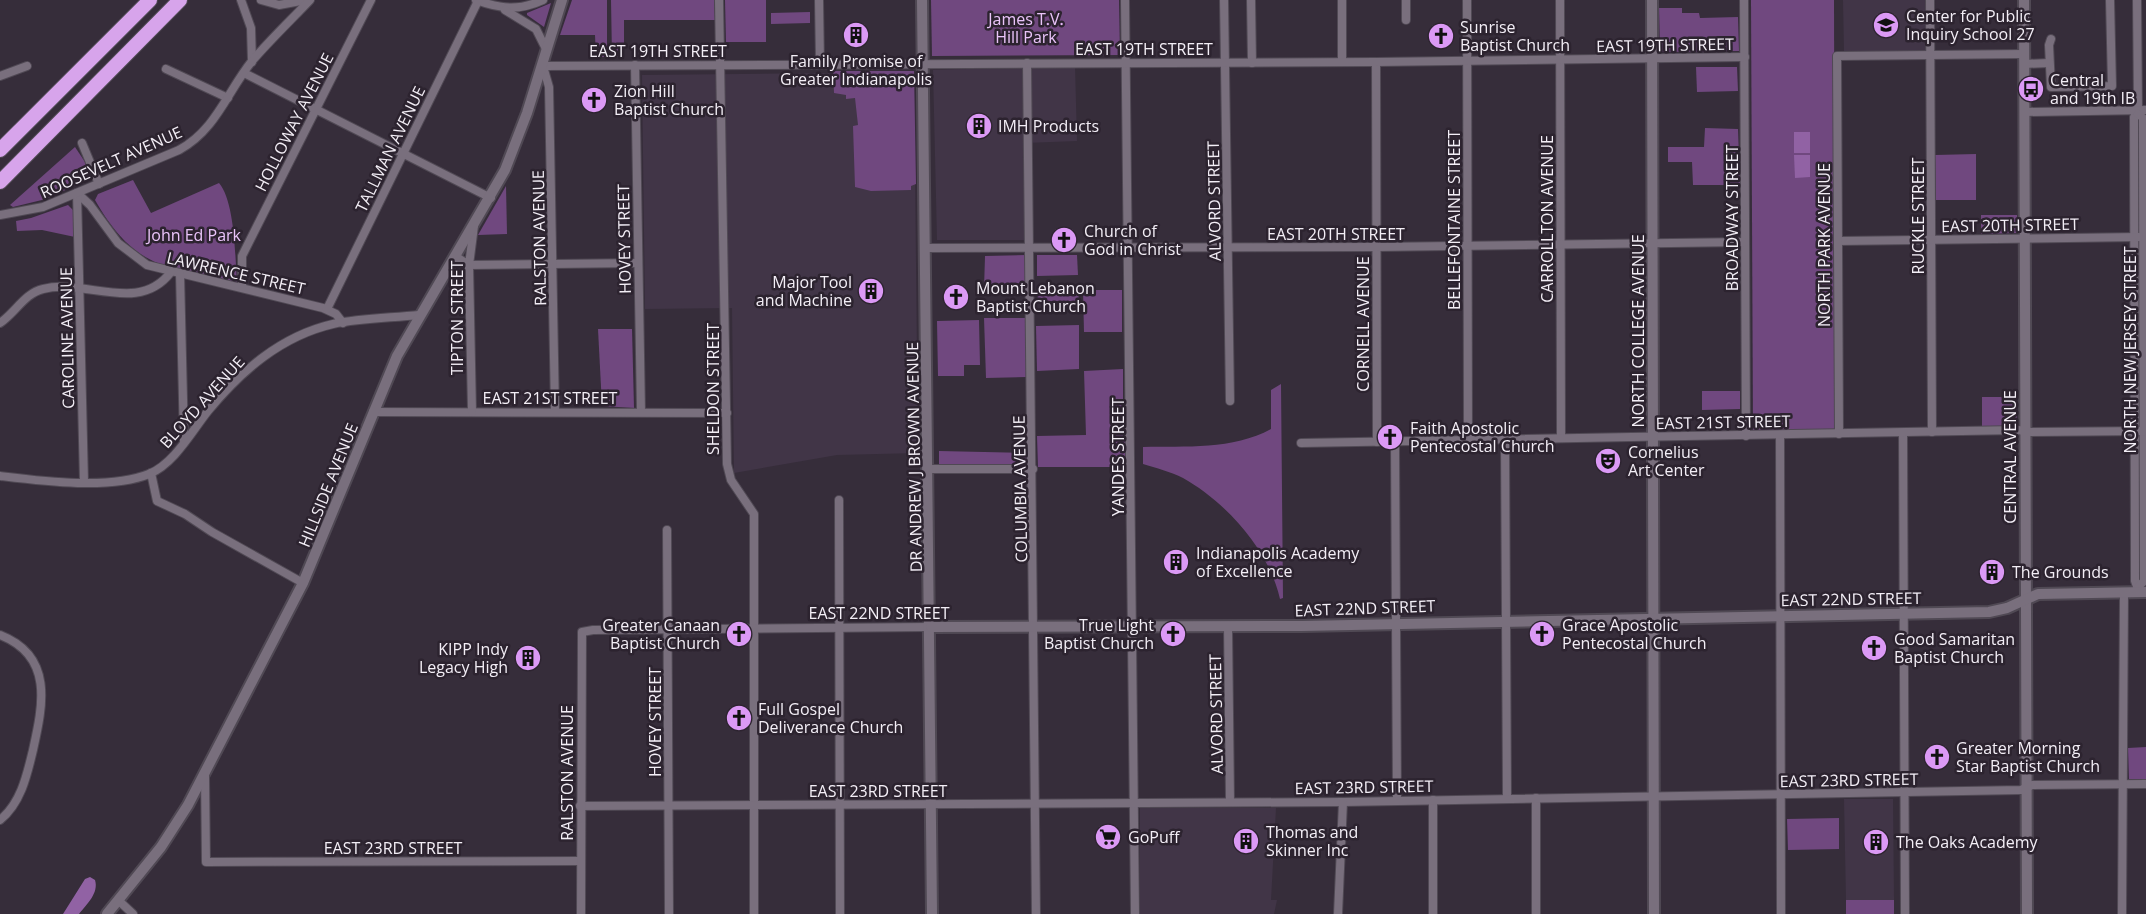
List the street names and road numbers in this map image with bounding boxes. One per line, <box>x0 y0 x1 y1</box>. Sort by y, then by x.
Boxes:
street label: EAST 19TH STREET <box>1596 33 1734 57</box>
street label: EAST 19TH STREET <box>1075 38 1213 60</box>
street label: EAST 19TH STREET <box>589 40 727 62</box>
street label: HOLLOWAY AVENUE <box>250 49 338 195</box>
street label: TALLMAN AVENUE <box>350 82 430 216</box>
street label: ROOSEVELT AVENUE <box>36 121 186 203</box>
street label: BELLEFONTAINE STREET <box>1443 130 1465 310</box>
street label: CARROLLTON AVENUE <box>1536 135 1558 303</box>
street label: ALVORD STREET <box>1202 141 1226 261</box>
street label: BROADWAY STREET <box>1721 145 1743 291</box>
street label: RUCKLE STREET <box>1907 157 1929 274</box>
street label: NORTH PARK AVENUE <box>1813 163 1835 327</box>
street label: RALSTON AVENUE <box>527 170 551 306</box>
street label: HOVEY STREET <box>612 184 636 294</box>
street label: EAST 20TH STREET <box>1941 213 2079 237</box>
street label: EAST 20TH STREET <box>1267 223 1405 245</box>
street label: NORTH COLLEGE AVENUE <box>1627 234 1649 428</box>
street label: LAWRENCE STREET <box>165 246 307 300</box>
street label: NORTH NEW JERSEY STREET <box>2119 246 2141 453</box>
street label: CORNELL AVENUE <box>1352 256 1374 392</box>
street label: TIPTON STREET <box>446 261 468 375</box>
street label: CAROLINE AVENUE <box>55 267 79 409</box>
street label: SHELDON STREET <box>702 323 724 455</box>
street label: DR ANDREW J BROWN AVENUE <box>901 342 927 572</box>
street label: BLOYD AVENUE <box>155 351 249 453</box>
street label: EAST 21ST STREET <box>483 387 618 409</box>
street label: CENTRAL AVENUE <box>1999 390 2021 524</box>
street label: YANDES STREET <box>1107 398 1129 516</box>
street label: EAST 21ST STREET <box>1655 410 1791 434</box>
street label: COLUMBIA AVENUE <box>1008 415 1032 563</box>
street label: HILLSIDE AVENUE <box>293 420 363 550</box>
street label: EAST 22ND STREET <box>1780 587 1922 611</box>
street label: EAST 22ND STREET <box>1294 595 1436 621</box>
street label: EAST 22ND STREET <box>809 602 950 624</box>
street label: ALVORD STREET <box>1204 654 1228 774</box>
street label: HOVEY STREET <box>644 667 666 777</box>
street label: RALSTON AVENUE <box>556 705 578 841</box>
street label: EAST 23RD STREET <box>1779 768 1919 792</box>
street label: EAST 23RD STREET <box>1294 775 1434 799</box>
street label: EAST 23RD STREET <box>809 780 948 802</box>
street label: EAST 23RD STREET <box>324 837 463 859</box>

